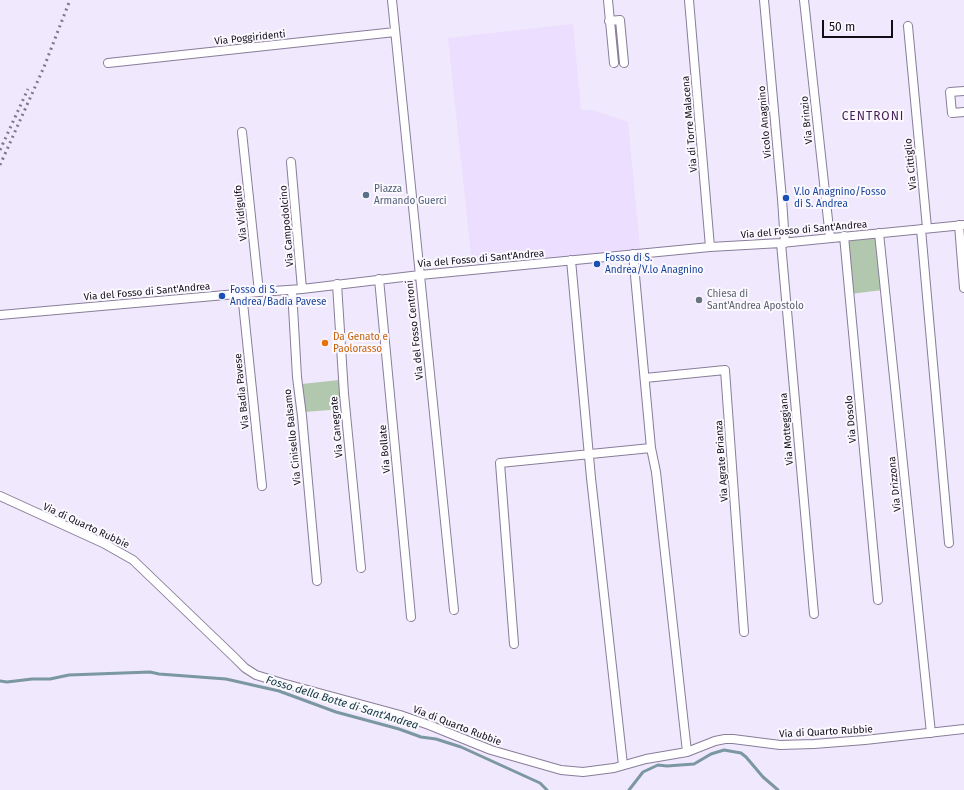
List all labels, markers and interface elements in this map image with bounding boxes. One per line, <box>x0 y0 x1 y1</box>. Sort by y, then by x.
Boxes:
scale bar <box>824 12 895 38</box>
text: 50 m <box>829 20 855 34</box>
street label: Via Poggiridenti <box>214 28 286 48</box>
street label: Via di Torre Malacena <box>680 75 700 173</box>
street label: Vicolo Anagnino <box>756 85 774 159</box>
street label: Via Brinzio <box>799 95 815 145</box>
district label: CENTRONI <box>842 110 904 124</box>
street label: Via Cittiglio <box>902 138 920 190</box>
place label: Piazza Armando Guerci <box>374 183 447 206</box>
street label: Via Vidigulfo <box>232 184 250 242</box>
street label: Via Campodolcino <box>277 185 297 267</box>
place label: V.lo Anagnino/Fosso di S. Andrea <box>794 186 886 210</box>
marker: Piazza Armando Guerci <box>361 190 371 200</box>
marker: V.lo Anagnino/Fosso di S. Andrea <box>781 193 791 203</box>
street label: Via del Fosso di Sant'Andrea <box>740 218 868 242</box>
street label: Via del Fosso di Sant'Andrea <box>417 247 545 271</box>
place label: Fosso di S. Andrea/V.lo Anagnino <box>605 252 703 276</box>
marker: Fosso di S. Andrea/V.lo Anagnino <box>592 259 602 269</box>
street label: Via del Fosso di Sant'Andrea <box>83 280 211 304</box>
street label: Via del Fosso Centroni <box>404 280 426 380</box>
place label: Fosso di S. Andrea/Badia Pavese <box>230 284 327 308</box>
place label: Chiesa di Sant'Andrea Apostolo <box>707 288 804 312</box>
marker: Fosso di S. Andrea/Badia Pavese <box>217 291 227 301</box>
marker: Chiesa di Sant'Andrea Apostolo <box>694 295 704 305</box>
place label: Da Genato e Paolorasso <box>333 331 388 354</box>
marker: Da Genato e Paolorasso <box>320 338 330 348</box>
street label: Via Badia Pavese <box>232 353 252 429</box>
street label: Via Cinisello Balsamo <box>282 388 304 486</box>
street label: Via Motteggiana <box>778 392 796 466</box>
street label: Via Dosolo <box>843 395 859 443</box>
street label: Via Canegrate <box>328 396 346 458</box>
street label: Via Agrate Brianza <box>713 420 731 502</box>
street label: Via Bollate <box>377 424 393 474</box>
street label: Via Drizzona <box>886 456 904 512</box>
street label: Via di Quarto Rubbie <box>41 501 131 551</box>
water label: Fosso della Botte di Sant'Andrea <box>264 673 420 733</box>
street label: Via di Quarto Rubbie <box>411 704 503 748</box>
street label: Via di Quarto Rubbie <box>779 724 873 740</box>

